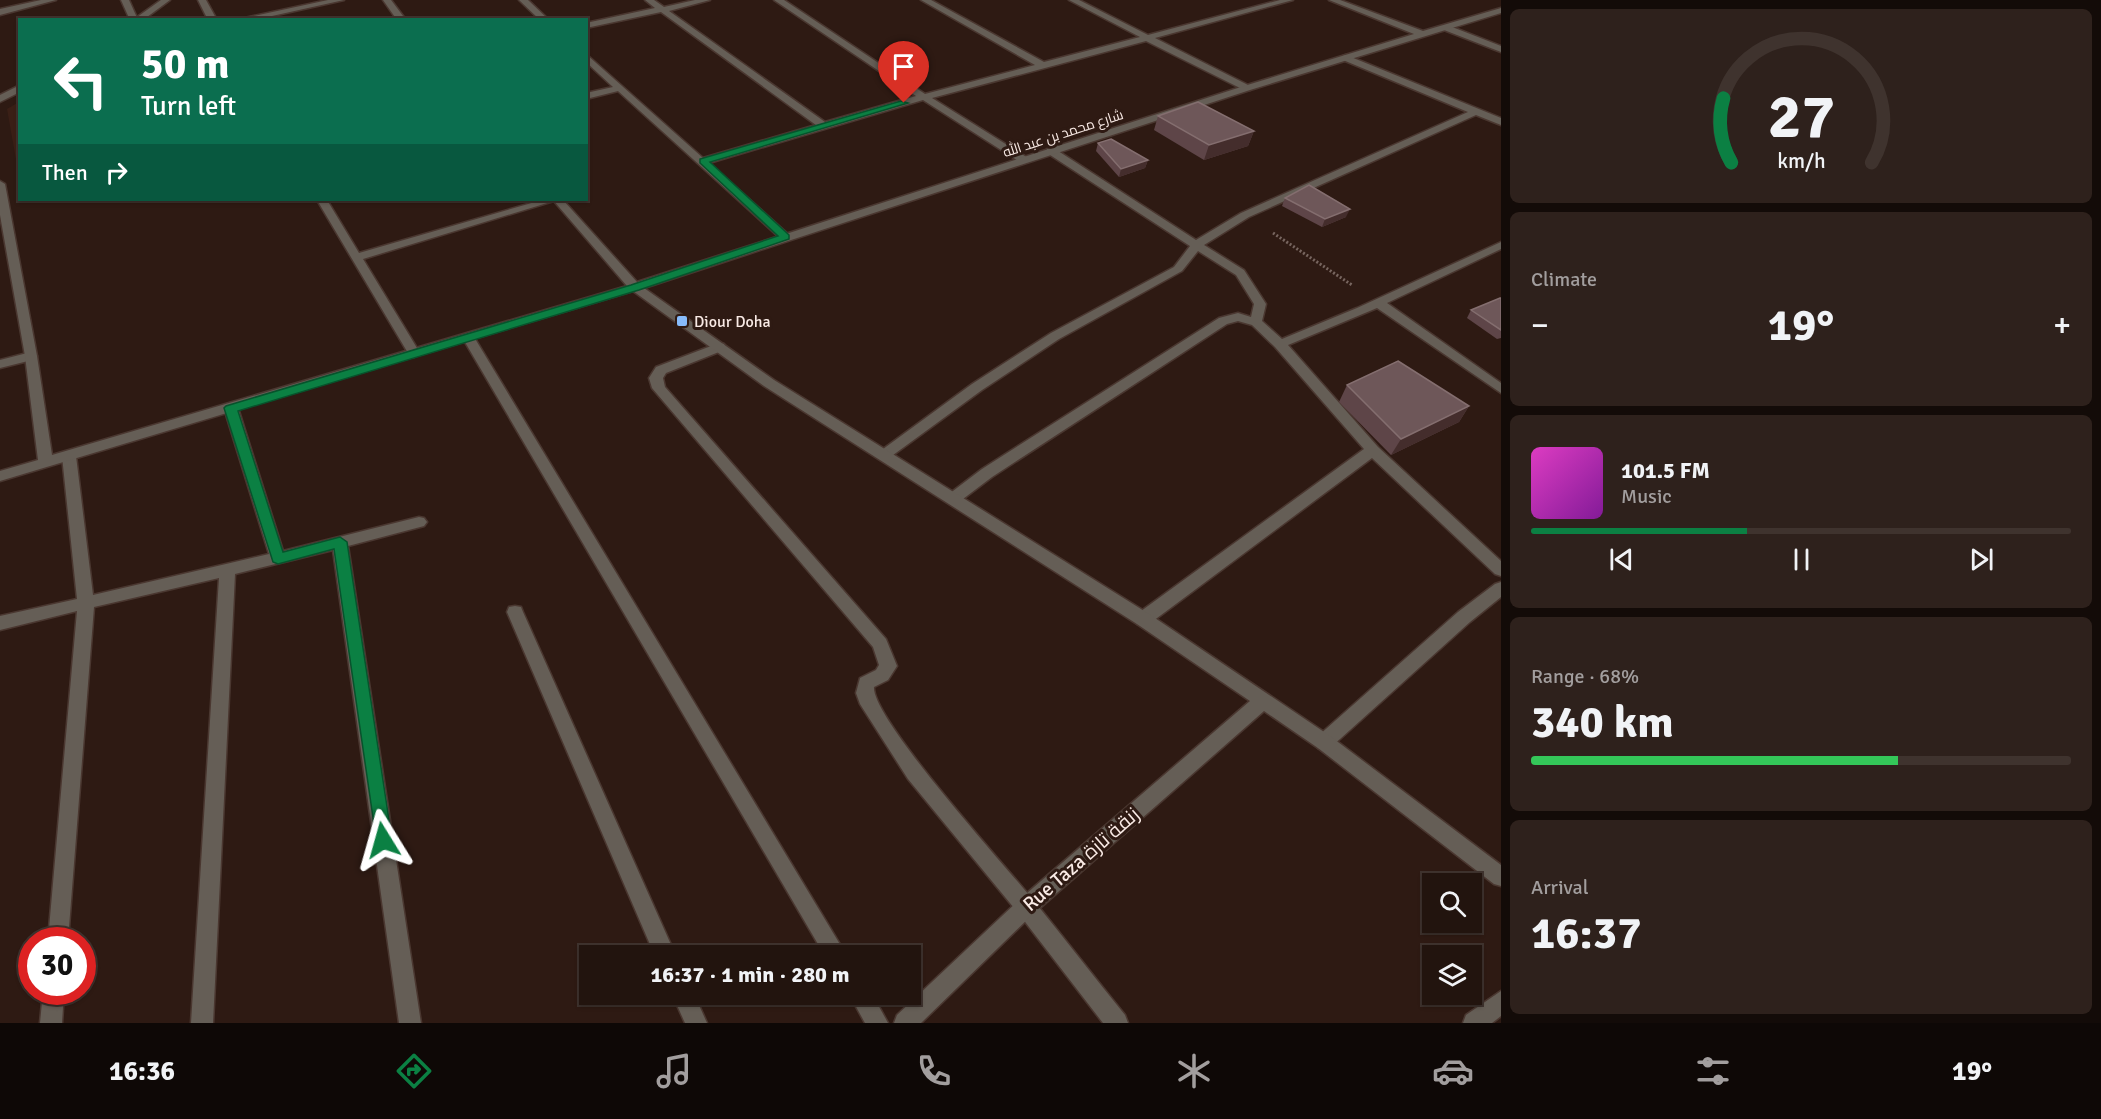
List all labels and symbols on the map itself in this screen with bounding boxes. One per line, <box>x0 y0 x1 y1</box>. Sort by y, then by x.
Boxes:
pin <box>878 41 929 103</box>
street label: شارع محمد بن عبد الله <box>1000 105 1126 161</box>
place label: Diour Doha <box>694 312 771 332</box>
marker: Diour Doha <box>675 314 689 328</box>
street label: Rue Taza زنقة تازة <box>1018 802 1145 917</box>
position arrow <box>351 808 415 872</box>
speed limit sign: 30 <box>18 927 96 1005</box>

